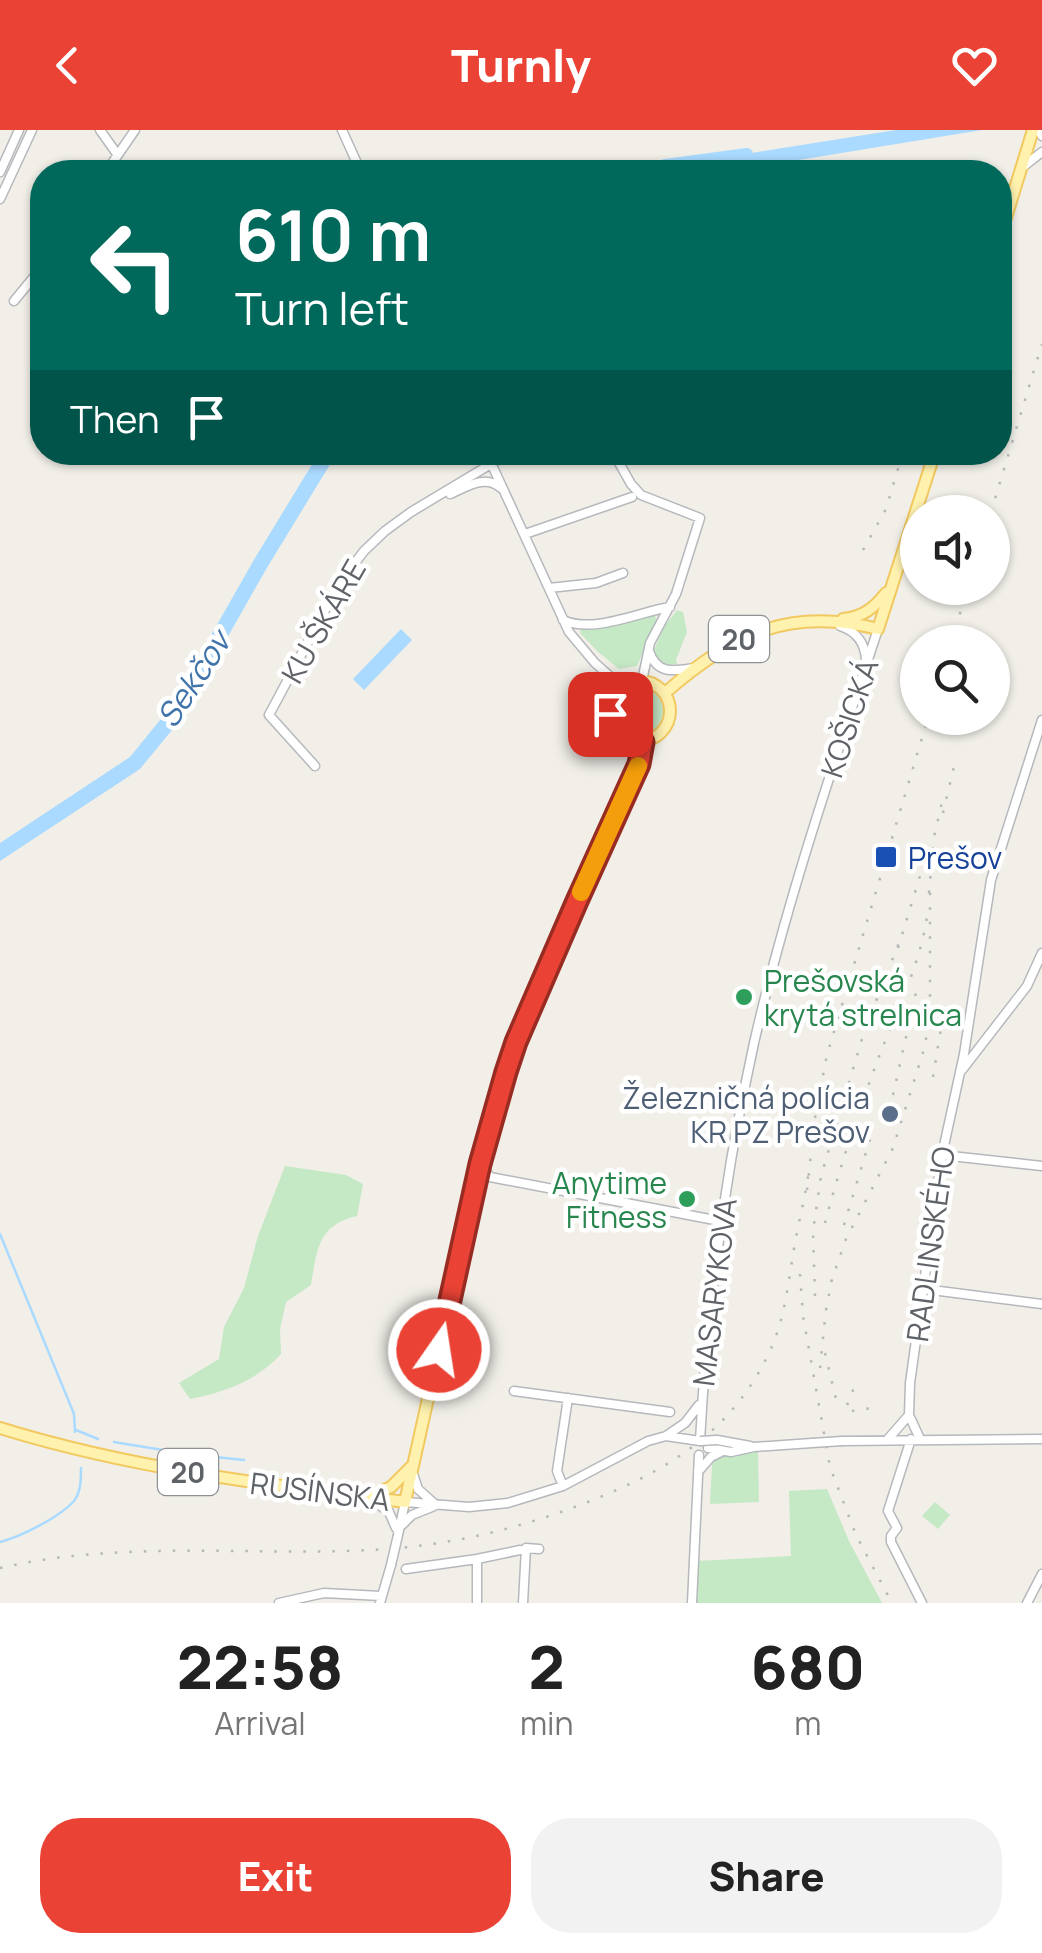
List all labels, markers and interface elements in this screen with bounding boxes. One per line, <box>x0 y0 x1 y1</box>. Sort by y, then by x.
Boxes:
text: Turnly <box>451 34 591 96</box>
icon: back <box>40 38 95 93</box>
icon: heart <box>947 38 1002 93</box>
text: 610 m <box>235 186 431 282</box>
icon: left <box>70 200 200 330</box>
text: Turn left <box>235 277 409 339</box>
icon: arrive <box>179 390 234 445</box>
text: Then <box>70 392 159 444</box>
map controls <box>900 495 1010 735</box>
button: sound <box>900 495 1010 605</box>
street label: KU ŠKÁRE <box>271 552 375 690</box>
road number: 20 <box>709 616 769 662</box>
water label: Sekčov <box>146 620 242 735</box>
button: search <box>900 625 1010 735</box>
street label: KOŠICKÁ <box>811 654 887 782</box>
pin <box>568 672 653 757</box>
icon: arrive <box>583 687 638 742</box>
place label: Prešov <box>908 837 1002 878</box>
marker: Prešov <box>873 844 899 870</box>
place label: Prešovská krytá strelnica <box>764 960 962 1035</box>
marker: Prešovská krytá strelnica <box>733 986 755 1008</box>
place label: Železničná polícia KR PZ Prešov <box>622 1077 870 1152</box>
marker: Železničná polícia KR PZ Prešov <box>879 1103 901 1125</box>
street label: RADLINSKÉHO <box>896 1144 964 1344</box>
place label: Anytime Fitness <box>552 1162 667 1237</box>
marker: Anytime Fitness <box>676 1188 698 1210</box>
street label: MASARYKOVA <box>682 1196 746 1388</box>
position arrow <box>387 1298 491 1402</box>
road number: 20 <box>158 1449 218 1495</box>
street label: RUSÍNSKA <box>248 1462 392 1520</box>
text: 22:58 <box>177 1625 343 1707</box>
text: 2 <box>529 1625 565 1707</box>
text: 680 <box>750 1625 865 1707</box>
text: Arrival <box>214 1701 306 1745</box>
text: min <box>520 1701 574 1745</box>
text: m <box>794 1701 821 1745</box>
button: Exit <box>40 1818 511 1933</box>
button: Share <box>531 1818 1002 1933</box>

